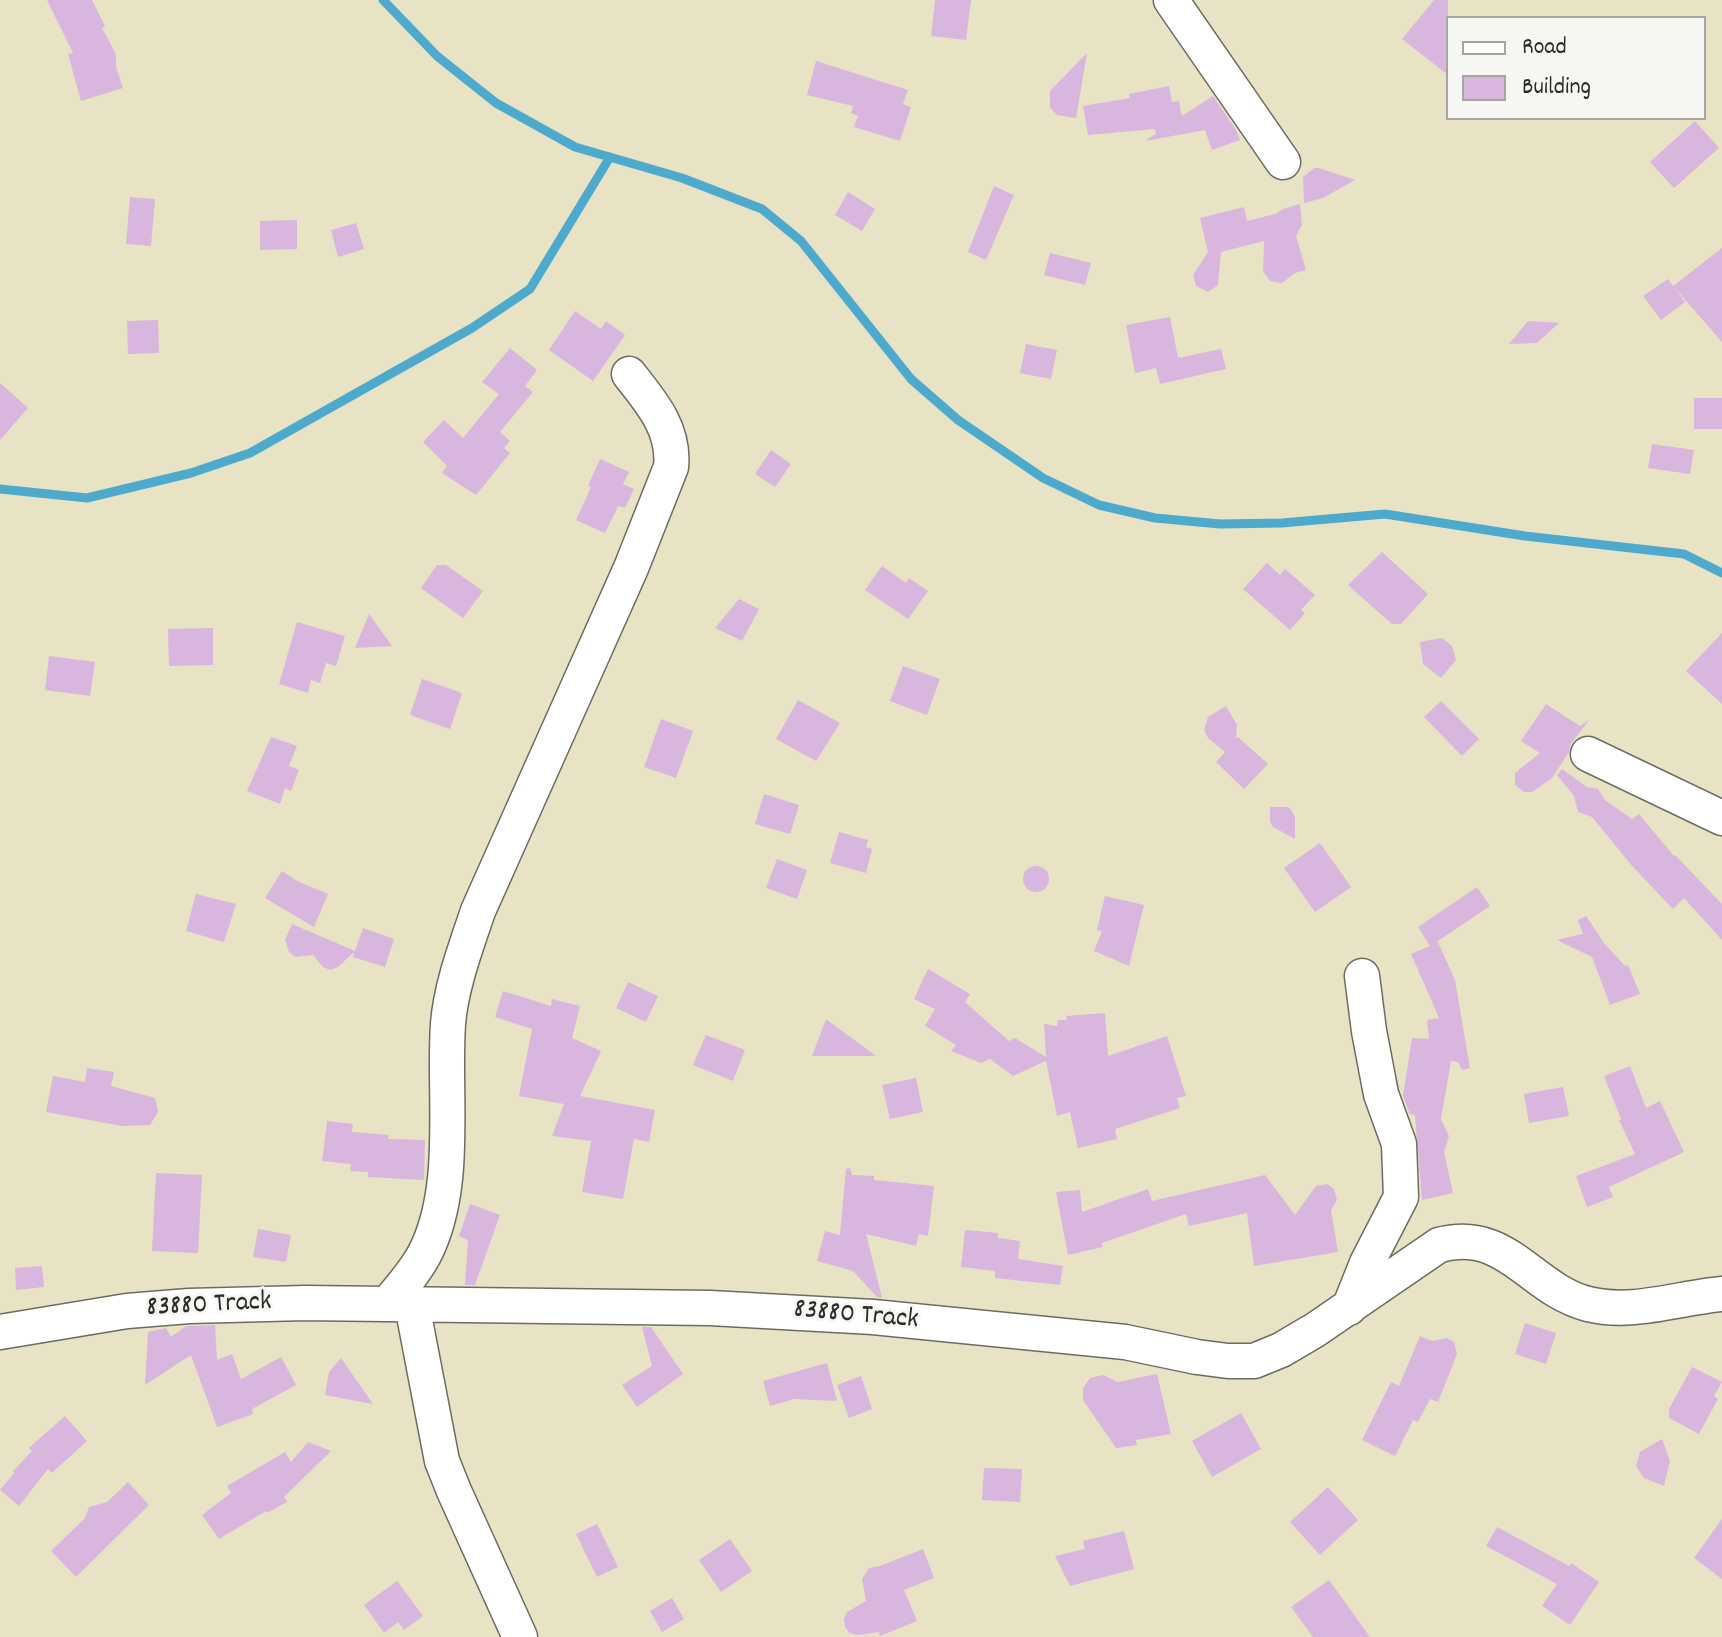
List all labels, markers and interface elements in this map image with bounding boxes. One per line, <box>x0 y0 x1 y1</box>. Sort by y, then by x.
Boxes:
legend <box>1446 16 1706 120</box>
text: Road <box>1522 31 1567 65</box>
text: Building <box>1522 71 1591 105</box>
street label: 83880 Track <box>146 1287 272 1327</box>
street label: 83880 Track <box>792 1295 920 1339</box>

